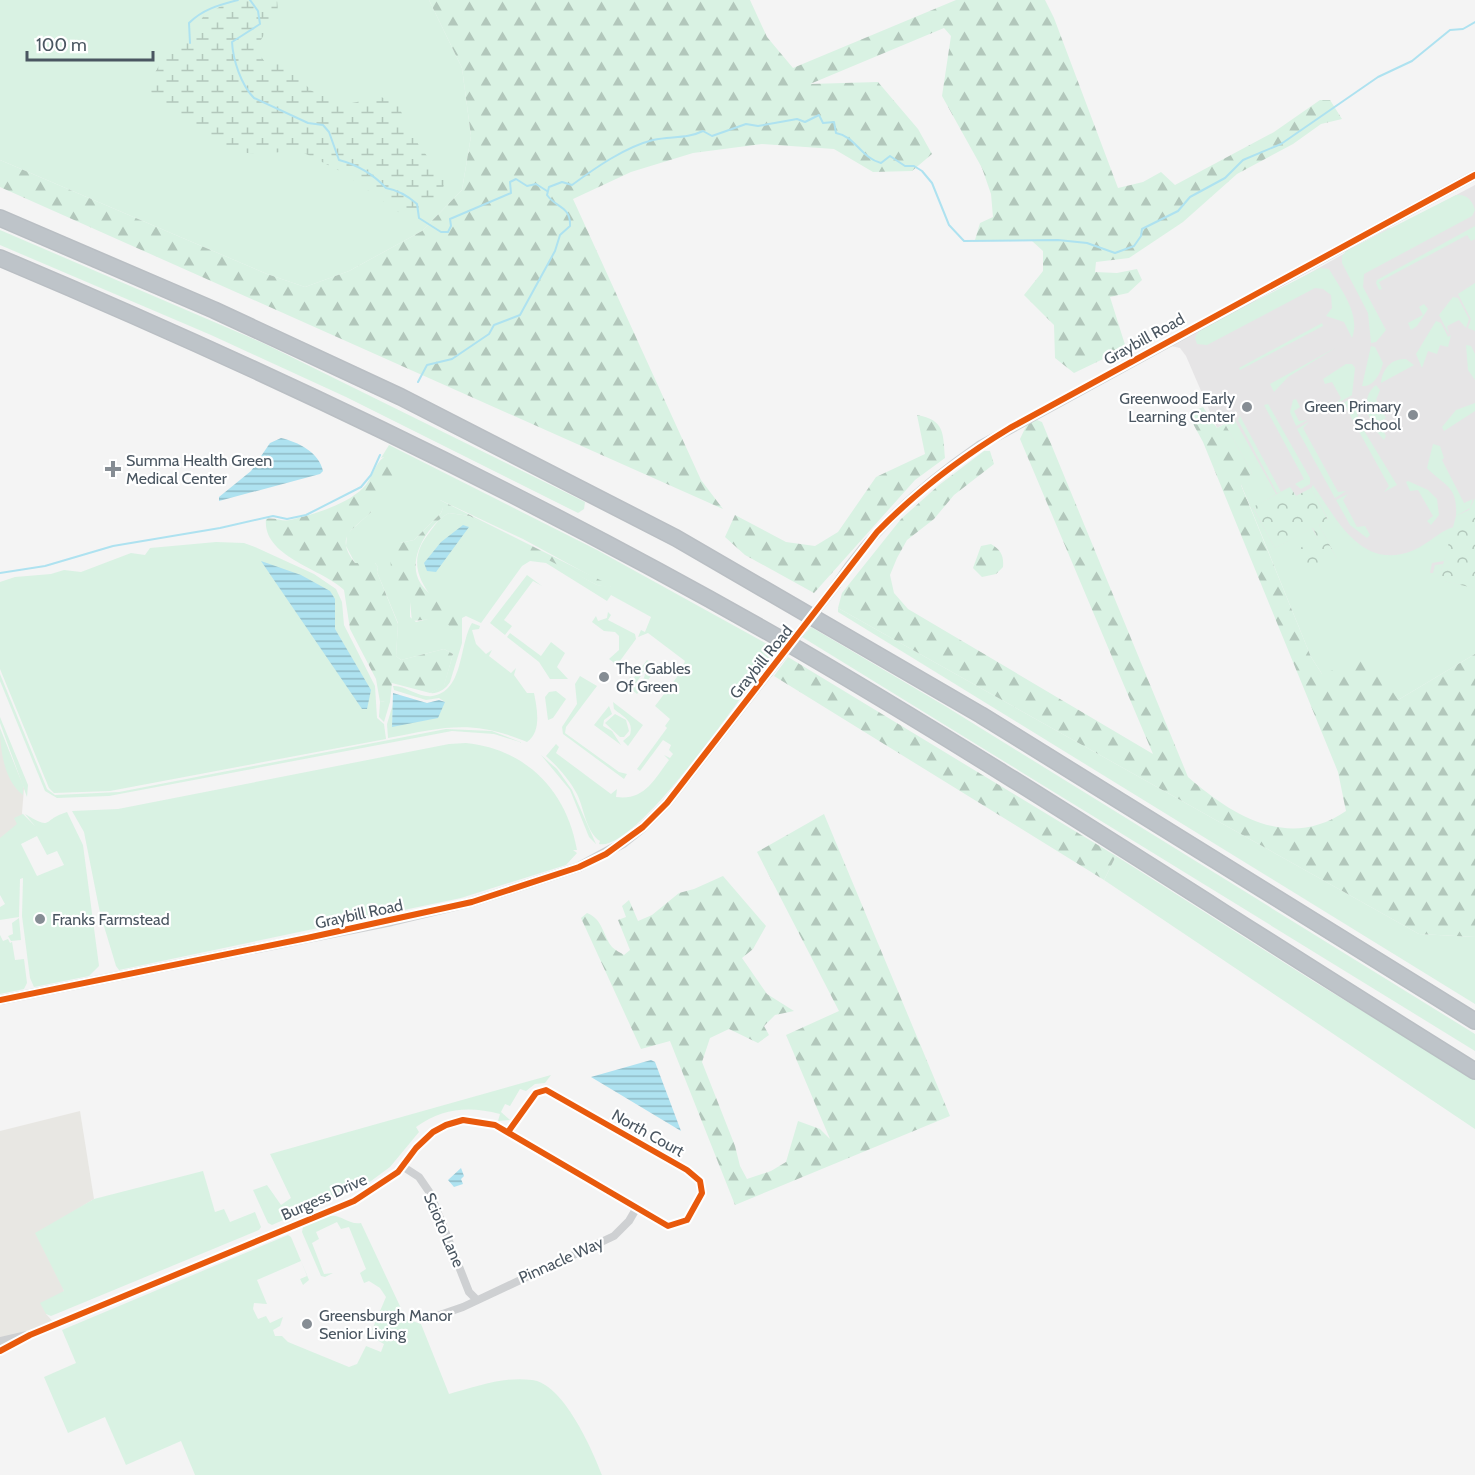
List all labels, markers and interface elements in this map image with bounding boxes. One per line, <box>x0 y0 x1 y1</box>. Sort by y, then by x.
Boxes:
scale bar <box>27 24 153 62</box>
text: 100 m <box>36 34 87 56</box>
street label: Graybill Road <box>1100 309 1188 369</box>
place label: Greenwood Early Learning Center <box>1119 389 1236 426</box>
place label: Green Primary School <box>1304 397 1401 434</box>
marker: Greenwood Early Learning Center <box>1240 400 1254 414</box>
marker: Green Primary School <box>1406 408 1420 422</box>
place label: Summa Health Green Medical Center <box>126 451 272 488</box>
marker: Summa Health Green Medical Center <box>104 460 122 478</box>
street label: Graybill Road <box>726 621 796 703</box>
place label: The Gables Of Green <box>616 659 691 696</box>
marker: The Gables Of Green <box>597 670 611 684</box>
street label: Graybill Road <box>313 895 405 933</box>
place label: Franks Farmstead <box>52 910 170 929</box>
marker: Franks Farmstead <box>33 912 47 926</box>
street label: North Court <box>608 1105 688 1161</box>
street label: Burgess Drive <box>278 1170 370 1224</box>
street label: Scioto Lane <box>420 1190 468 1270</box>
street label: Pinnacle Way <box>516 1233 606 1287</box>
place label: Greensburgh Manor Senior Living <box>319 1306 453 1343</box>
marker: Greensburgh Manor Senior Living <box>300 1317 314 1331</box>

